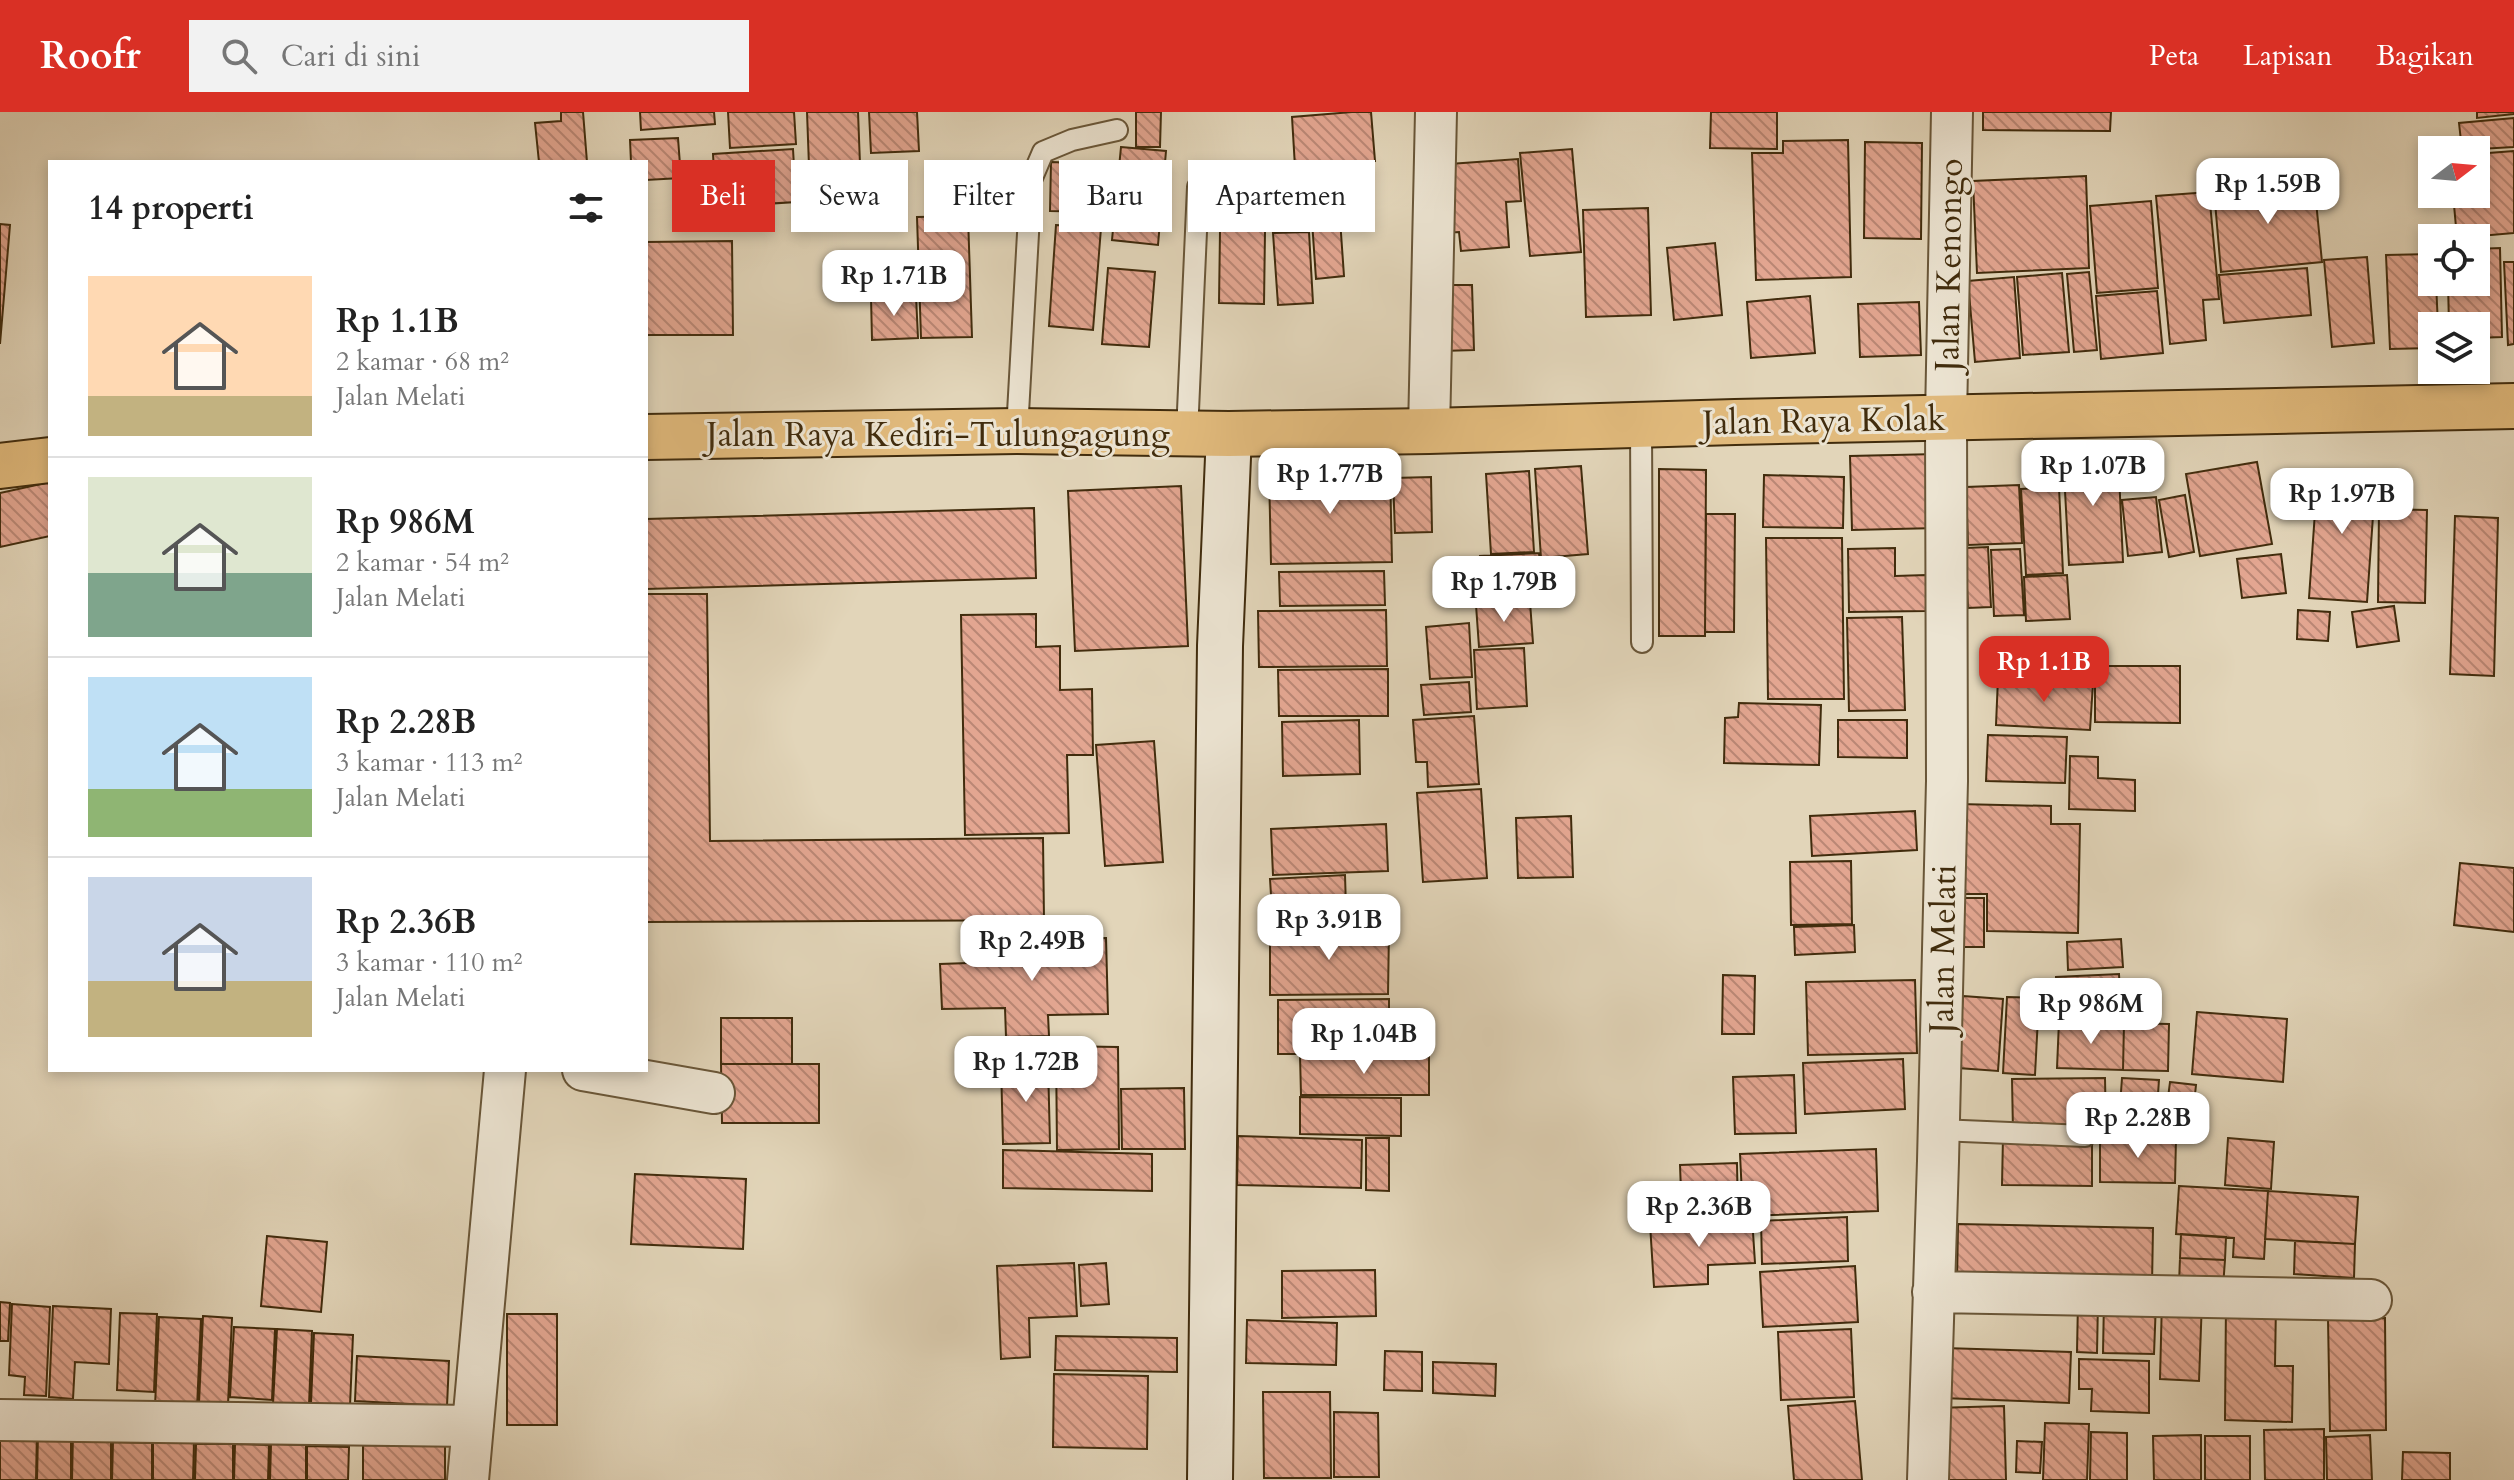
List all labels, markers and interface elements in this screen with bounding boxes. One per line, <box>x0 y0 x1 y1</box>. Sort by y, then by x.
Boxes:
search box <box>189 20 749 92</box>
text: Roofr <box>40 30 141 82</box>
icon: search <box>217 34 261 78</box>
text: Cari di sini <box>281 36 420 77</box>
text: Peta <box>2149 37 2199 75</box>
text: Lapisan <box>2243 37 2332 75</box>
text: Bagikan <box>2376 37 2474 75</box>
north arrow <box>2418 136 2490 208</box>
map controls <box>2418 136 2490 384</box>
street label: Jalan Kenongo <box>1924 158 1974 377</box>
pin: Rp 1.59B <box>2185 158 2351 226</box>
chip: Beli <box>672 160 775 232</box>
chip: Sewa <box>791 160 908 232</box>
chip: Filter <box>924 160 1043 232</box>
chip: Baru <box>1059 160 1172 232</box>
chip: Apartemen <box>1188 160 1375 232</box>
text: Rp 1.59B <box>2214 166 2322 201</box>
text: 14 properti <box>88 185 254 231</box>
icon: filters <box>564 186 608 230</box>
button: locate <box>2418 224 2490 296</box>
pin: Rp 1.71B <box>811 250 977 318</box>
text: Rp 1.71B <box>840 258 948 293</box>
text: Rp 1.1B <box>336 298 459 344</box>
icon: home <box>152 308 248 404</box>
button: layers <box>2418 312 2490 384</box>
text: 2 kamar · 68 m² <box>336 344 509 379</box>
text: Jalan Melati <box>336 379 465 414</box>
street label: Jalan Raya Kolak <box>1697 396 1947 446</box>
street label: Jalan Raya Kediri-Tulungagung <box>701 412 1170 458</box>
pin: Rp 1.07B <box>2010 440 2176 508</box>
pin: Rp 1.77B <box>1247 448 1413 516</box>
text: Rp 1.07B <box>2039 448 2147 483</box>
text: Rp 1.77B <box>1276 456 1384 491</box>
pin: Rp 1.97B <box>2259 468 2425 536</box>
text: Rp 1.97B <box>2288 476 2396 511</box>
text: Rp 986M <box>336 499 475 545</box>
icon: home <box>152 509 248 605</box>
text: 2 kamar · 54 m² <box>336 545 509 580</box>
pin: Rp 1.79B <box>1421 556 1587 624</box>
text: Rp 1.79B <box>1450 564 1558 599</box>
text: Jalan Melati <box>336 580 465 615</box>
pin: Rp 1.1B <box>1970 636 2118 704</box>
text: Rp 1.1B <box>1997 644 2091 679</box>
text: Rp 2.28B <box>336 699 476 745</box>
icon: home <box>152 709 248 805</box>
text: 3 kamar · 113 m² <box>336 745 522 780</box>
text: Jalan Melati <box>336 780 465 815</box>
street label: Jalan Melati <box>1918 864 1967 1039</box>
pin: Rp 3.91B <box>1246 894 1412 962</box>
text: Rp 2.36B <box>336 899 476 945</box>
text: Rp 3.91B <box>1275 902 1383 937</box>
icon: home <box>152 909 248 1005</box>
pin: Rp 2.49B <box>949 915 1115 983</box>
text: Rp 2.49B <box>978 923 1086 958</box>
text: 3 kamar · 110 m² <box>336 945 522 980</box>
pin: Rp 986M <box>2017 978 2165 1046</box>
text: Jalan Melati <box>336 980 465 1015</box>
text: Rp 986M <box>2038 986 2144 1021</box>
pin: Rp 1.04B <box>1281 1008 1447 1076</box>
text: Rp 1.04B <box>1310 1016 1418 1051</box>
pin: Rp 1.72B <box>943 1036 1109 1104</box>
text: Rp 1.72B <box>972 1044 1080 1079</box>
pin: Rp 2.28B <box>2055 1092 2221 1160</box>
text: Rp 2.28B <box>2084 1100 2192 1135</box>
pin: Rp 2.36B <box>1616 1181 1782 1249</box>
text: Rp 2.36B <box>1645 1189 1753 1224</box>

